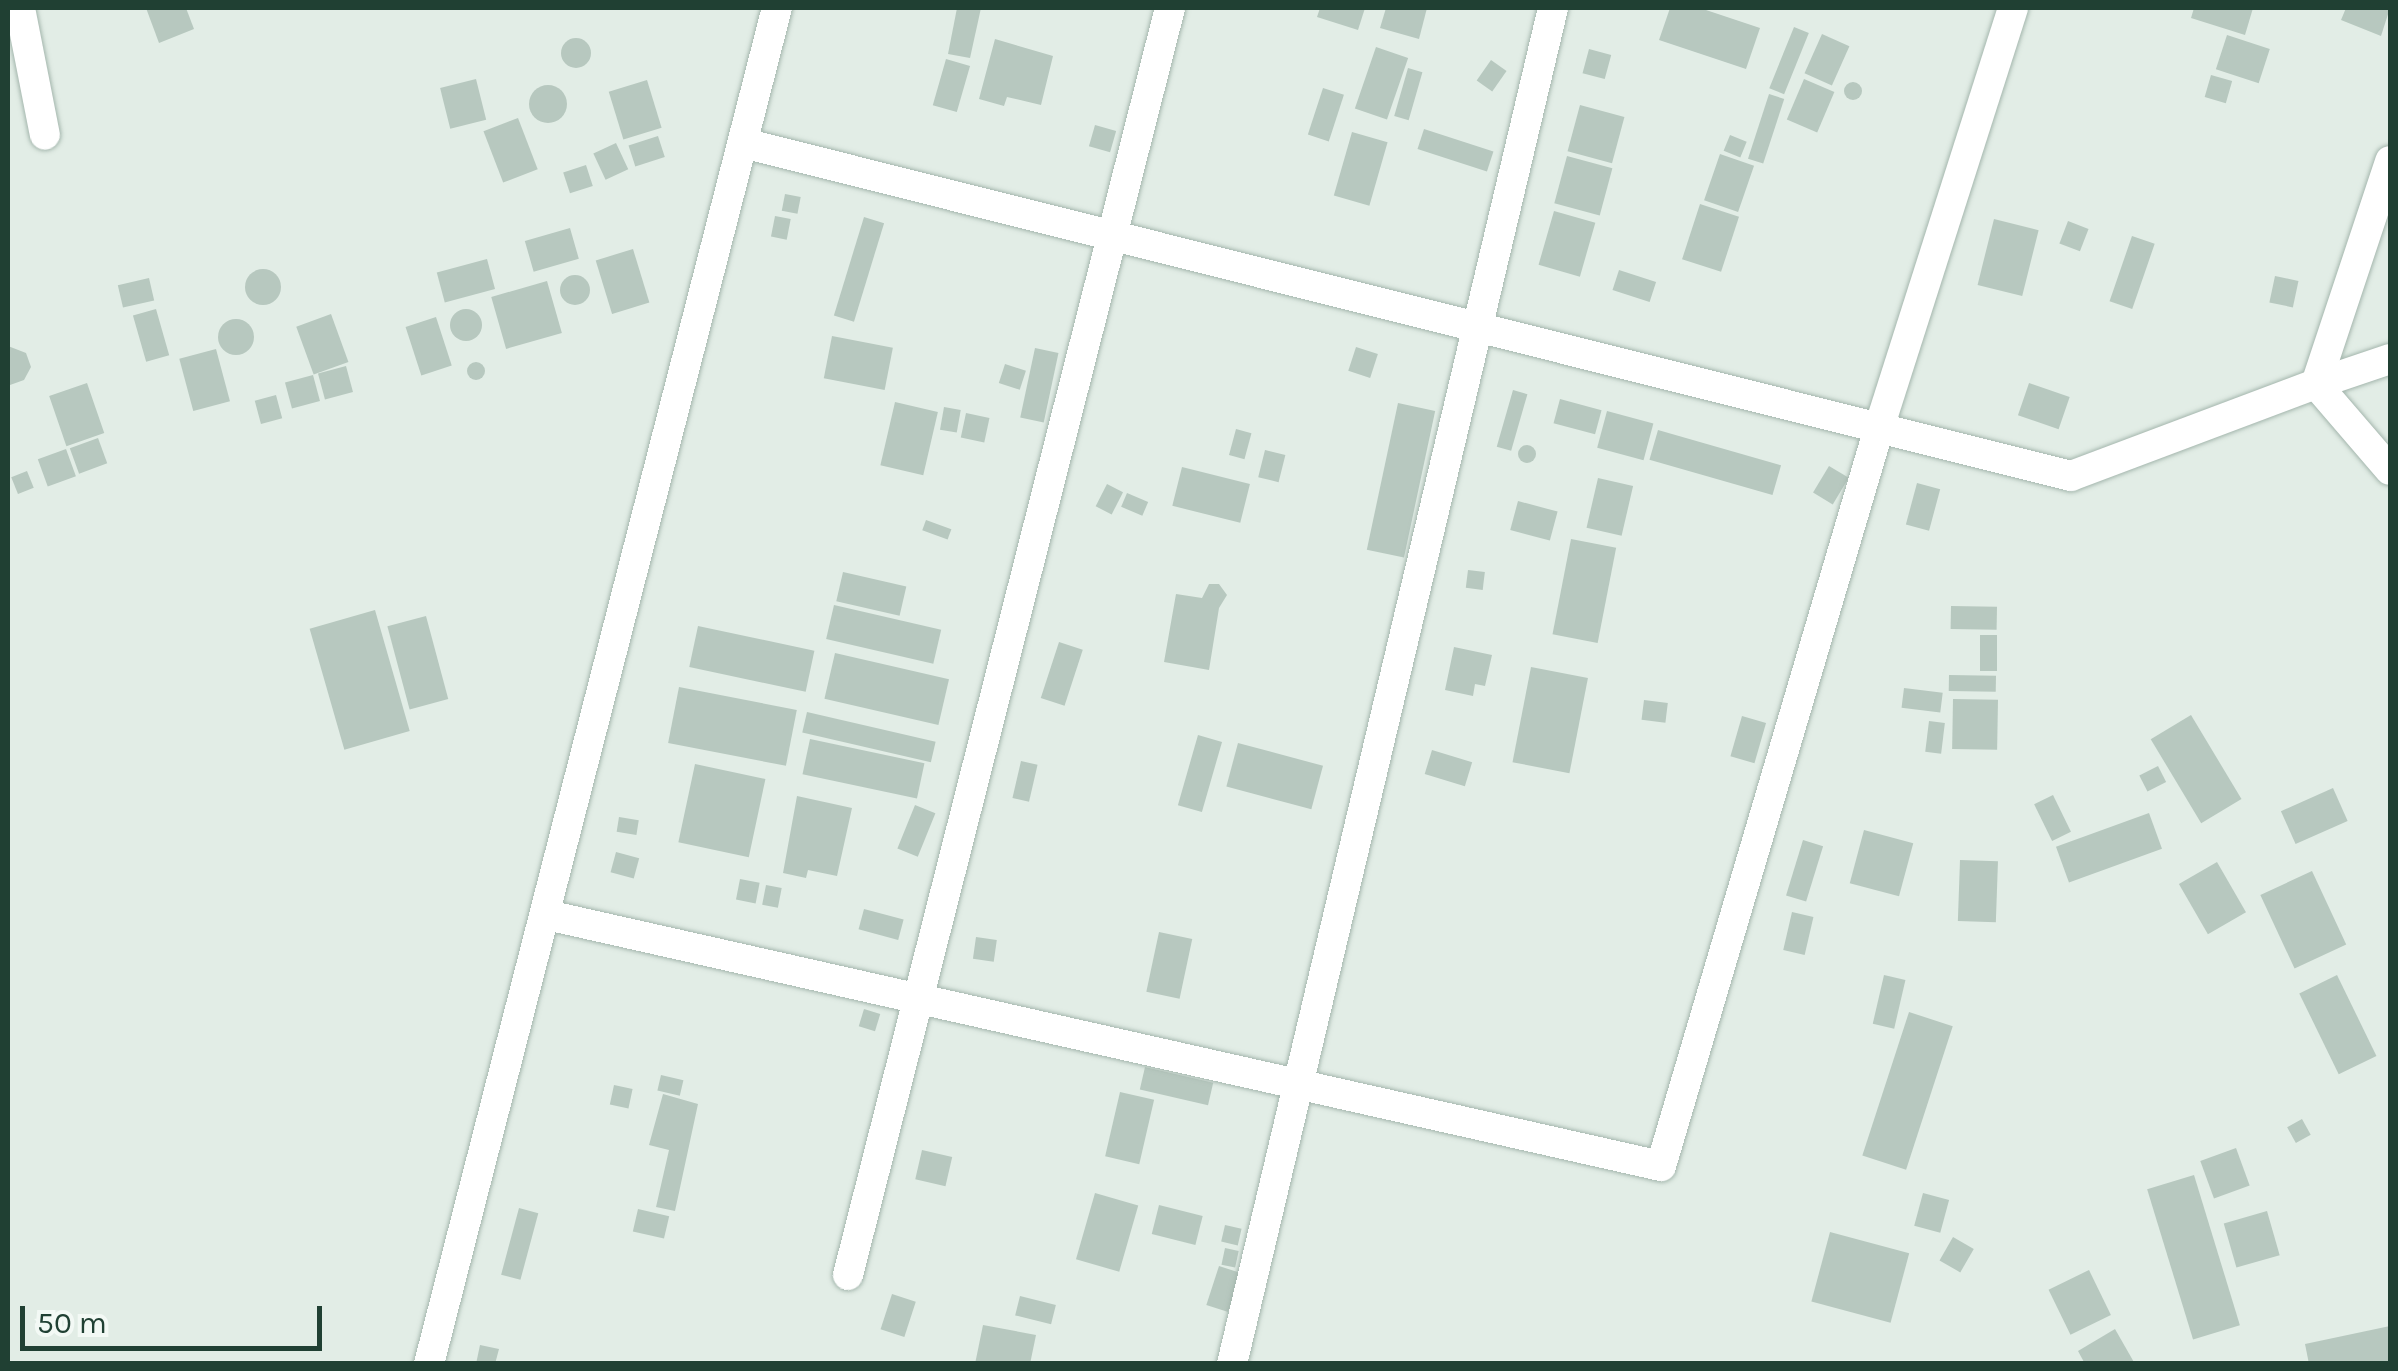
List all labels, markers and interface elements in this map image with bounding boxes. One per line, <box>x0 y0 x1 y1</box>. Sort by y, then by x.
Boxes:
scale bar <box>25 1286 328 1348</box>
text: 50 m <box>37 1305 107 1341</box>

